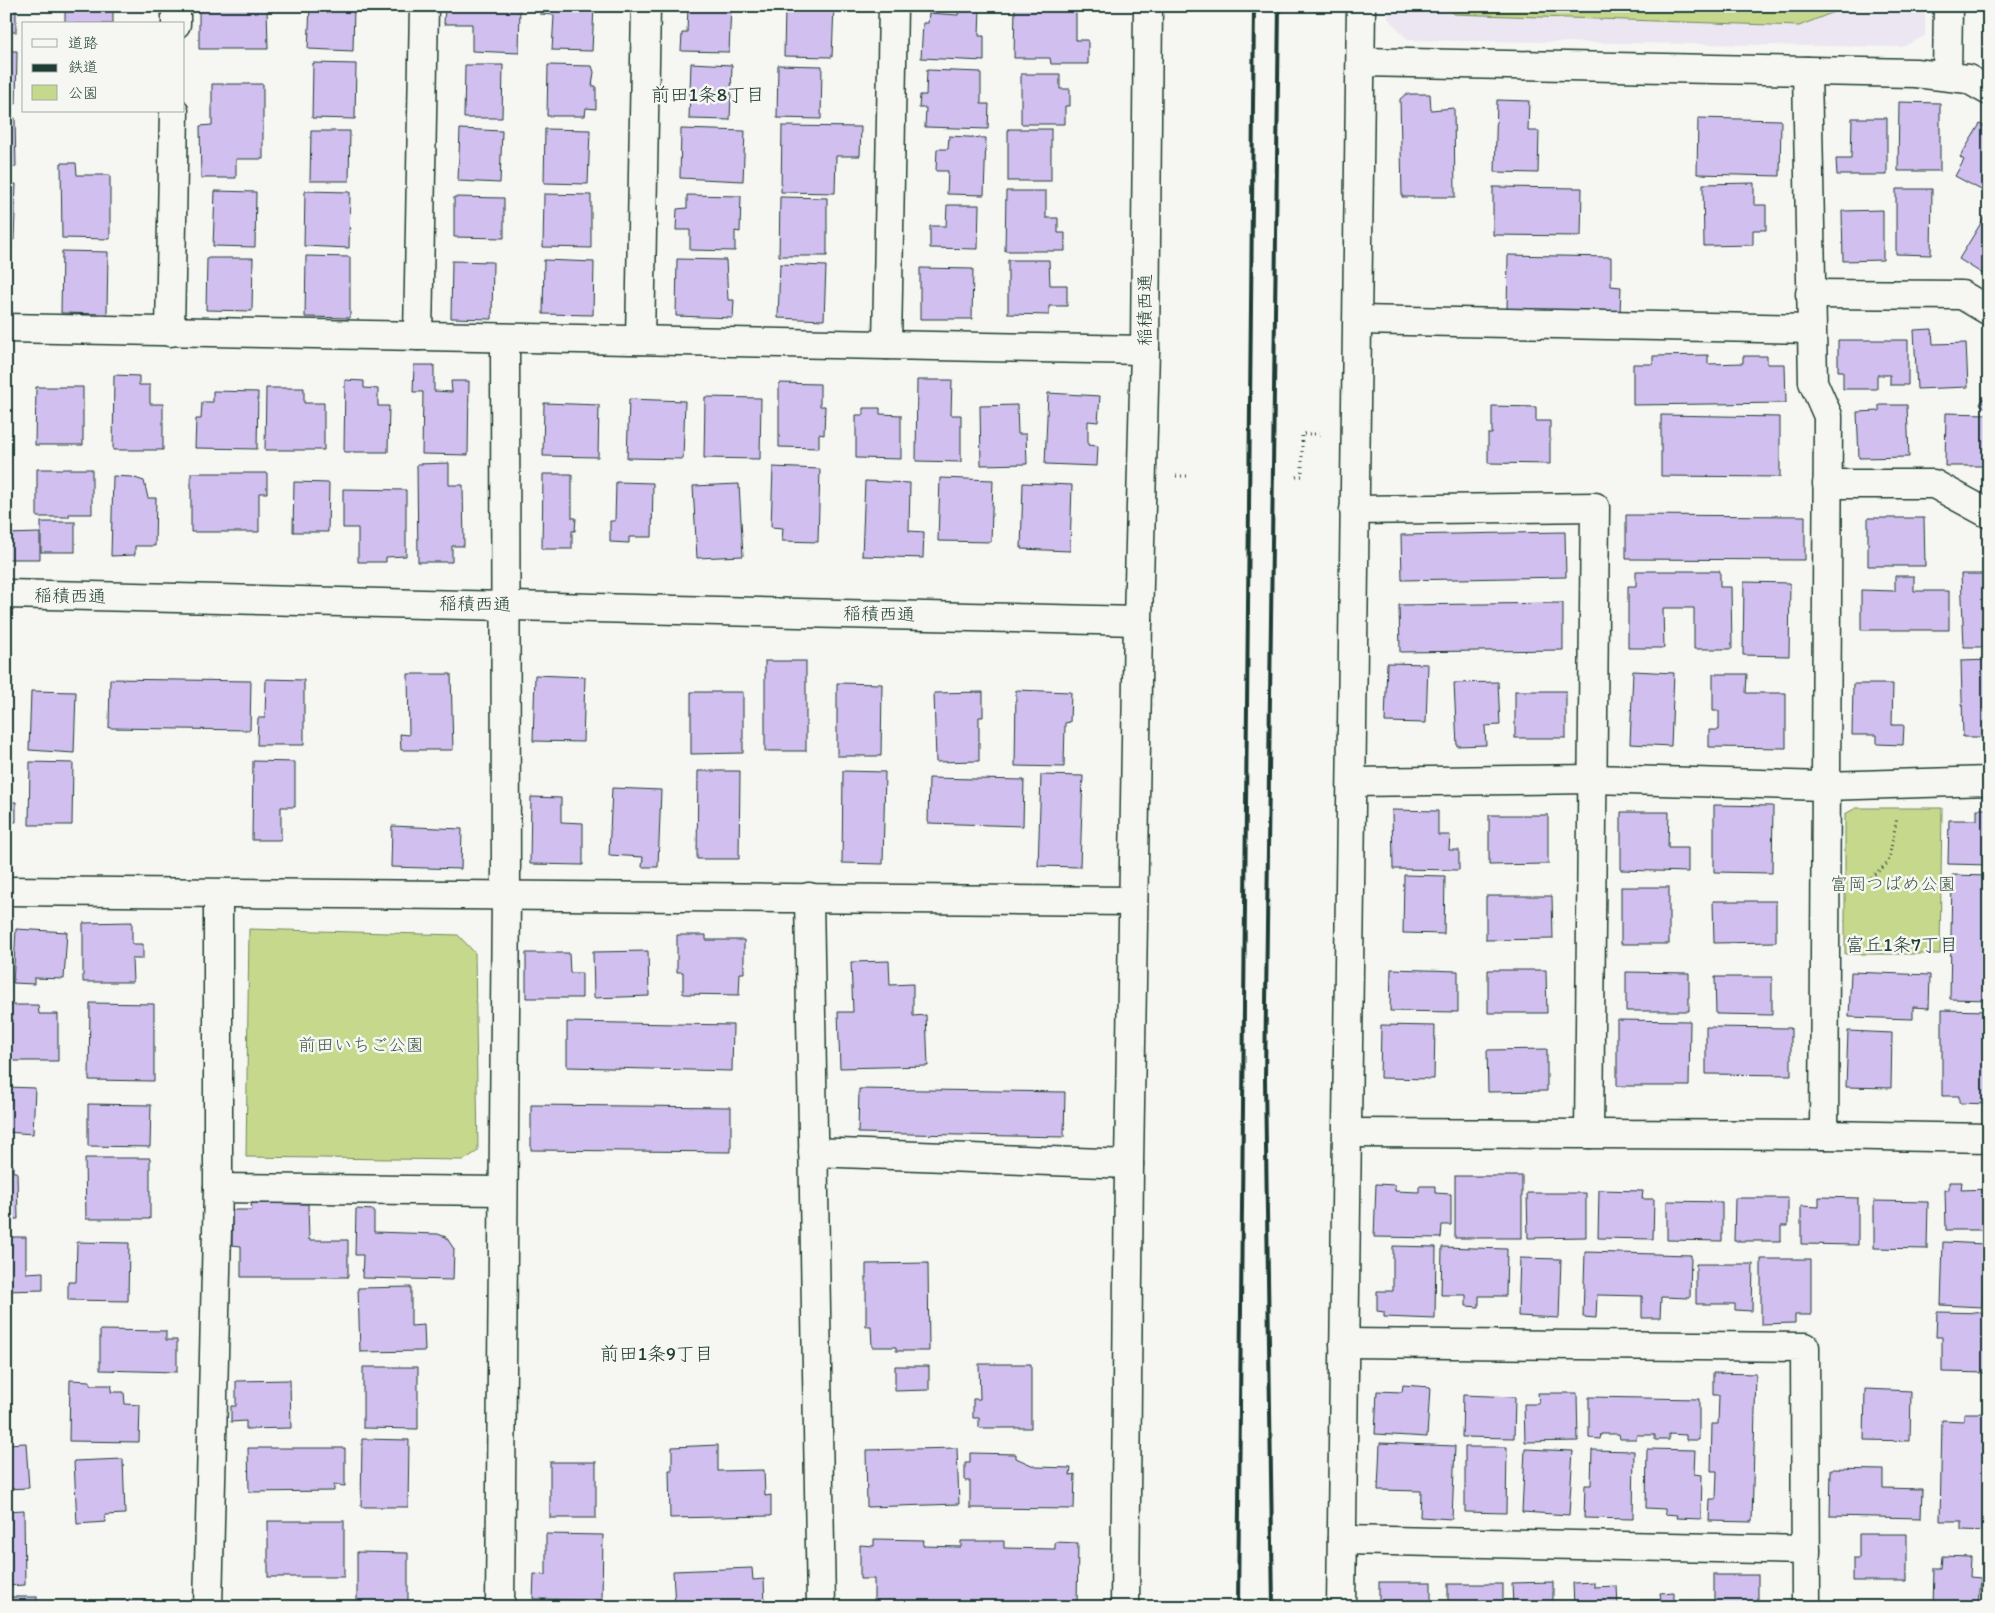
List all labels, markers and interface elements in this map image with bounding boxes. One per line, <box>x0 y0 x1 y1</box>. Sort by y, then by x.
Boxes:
legend <box>22 22 185 112</box>
text: 道路 <box>68 34 98 52</box>
text: 鉄道 <box>68 58 98 76</box>
district label: 前田1条8丁目 <box>651 83 765 106</box>
text: 公園 <box>68 84 98 102</box>
street label: 稲積西通 <box>1134 274 1156 346</box>
street label: 稲積西通 <box>34 584 106 608</box>
street label: 稲積西通 <box>439 592 511 616</box>
street label: 稲積西通 <box>843 602 915 626</box>
park label: 富岡つばめ公園 <box>1830 873 1956 895</box>
district label: 富丘1条7丁目 <box>1845 933 1959 956</box>
park label: 前田いちご公園 <box>298 1034 424 1056</box>
district label: 前田1条9丁目 <box>600 1342 714 1365</box>

